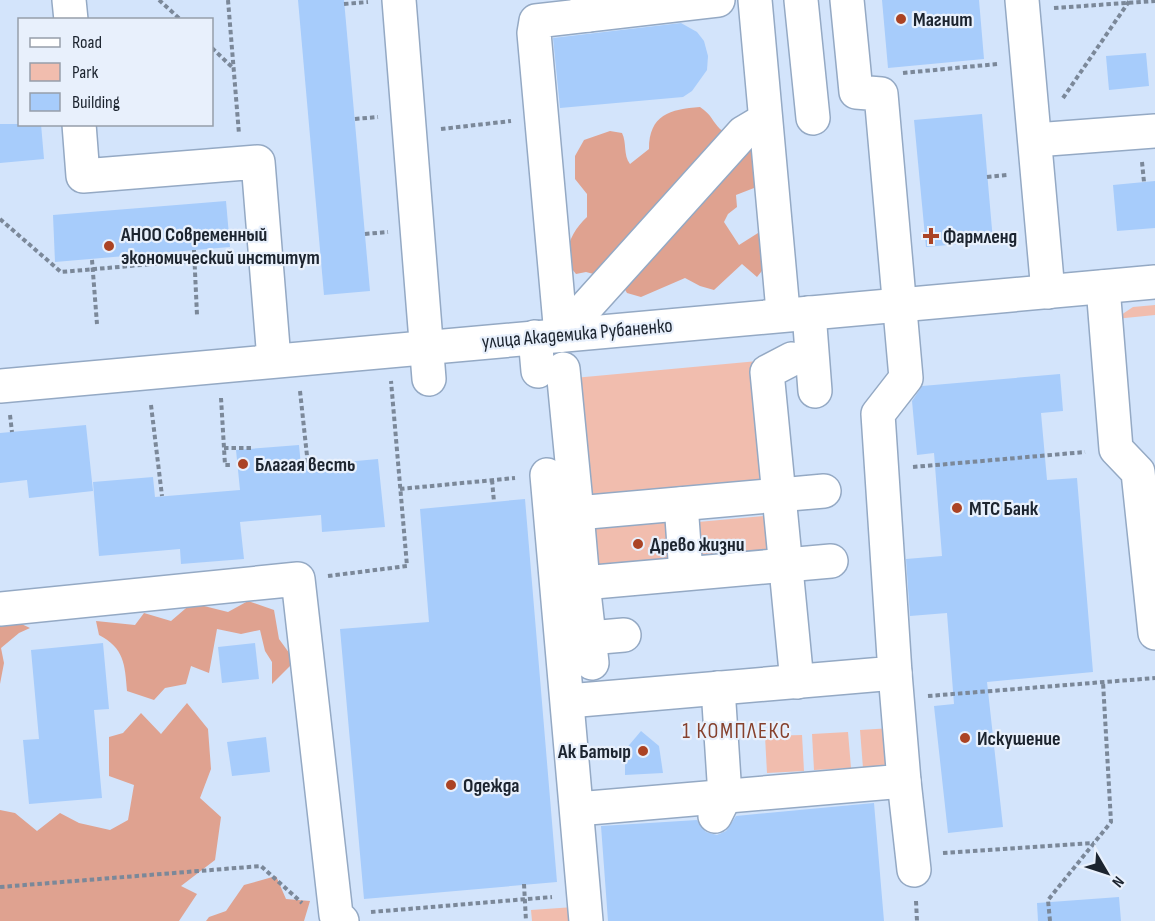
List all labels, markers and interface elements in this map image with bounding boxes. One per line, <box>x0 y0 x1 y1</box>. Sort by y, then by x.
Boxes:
place label: Магнит <box>913 8 972 32</box>
marker: Магнит <box>894 12 908 26</box>
legend <box>18 18 213 126</box>
text: Road <box>72 32 102 53</box>
text: Park <box>72 62 98 83</box>
text: Building <box>72 92 120 113</box>
place label: АНОО Современный экономический институт <box>120 223 320 270</box>
place label: Фармленд <box>943 225 1017 249</box>
marker: Фармленд <box>924 229 938 243</box>
marker: АНОО Современный экономический институт <box>102 239 116 253</box>
street label: улица Академика Рубаненко <box>481 314 674 354</box>
place label: Благая весть <box>255 453 355 477</box>
marker: Благая весть <box>236 457 250 471</box>
place label: МТС Банк <box>969 497 1039 521</box>
marker: МТС Банк <box>950 501 964 515</box>
place label: Древо жизни <box>650 533 745 557</box>
marker: Древо жизни <box>631 537 645 551</box>
district label: 1 КОМПЛЕКС <box>682 718 792 745</box>
place label: Искушение <box>977 727 1061 751</box>
marker: Искушение <box>958 731 972 745</box>
place label: Ак Батыр <box>557 740 631 764</box>
marker: Ак Батыр <box>636 744 650 758</box>
place label: Одежда <box>463 774 520 798</box>
marker: Одежда <box>444 778 458 792</box>
north arrow <box>1077 843 1137 903</box>
text: N <box>1107 872 1128 891</box>

